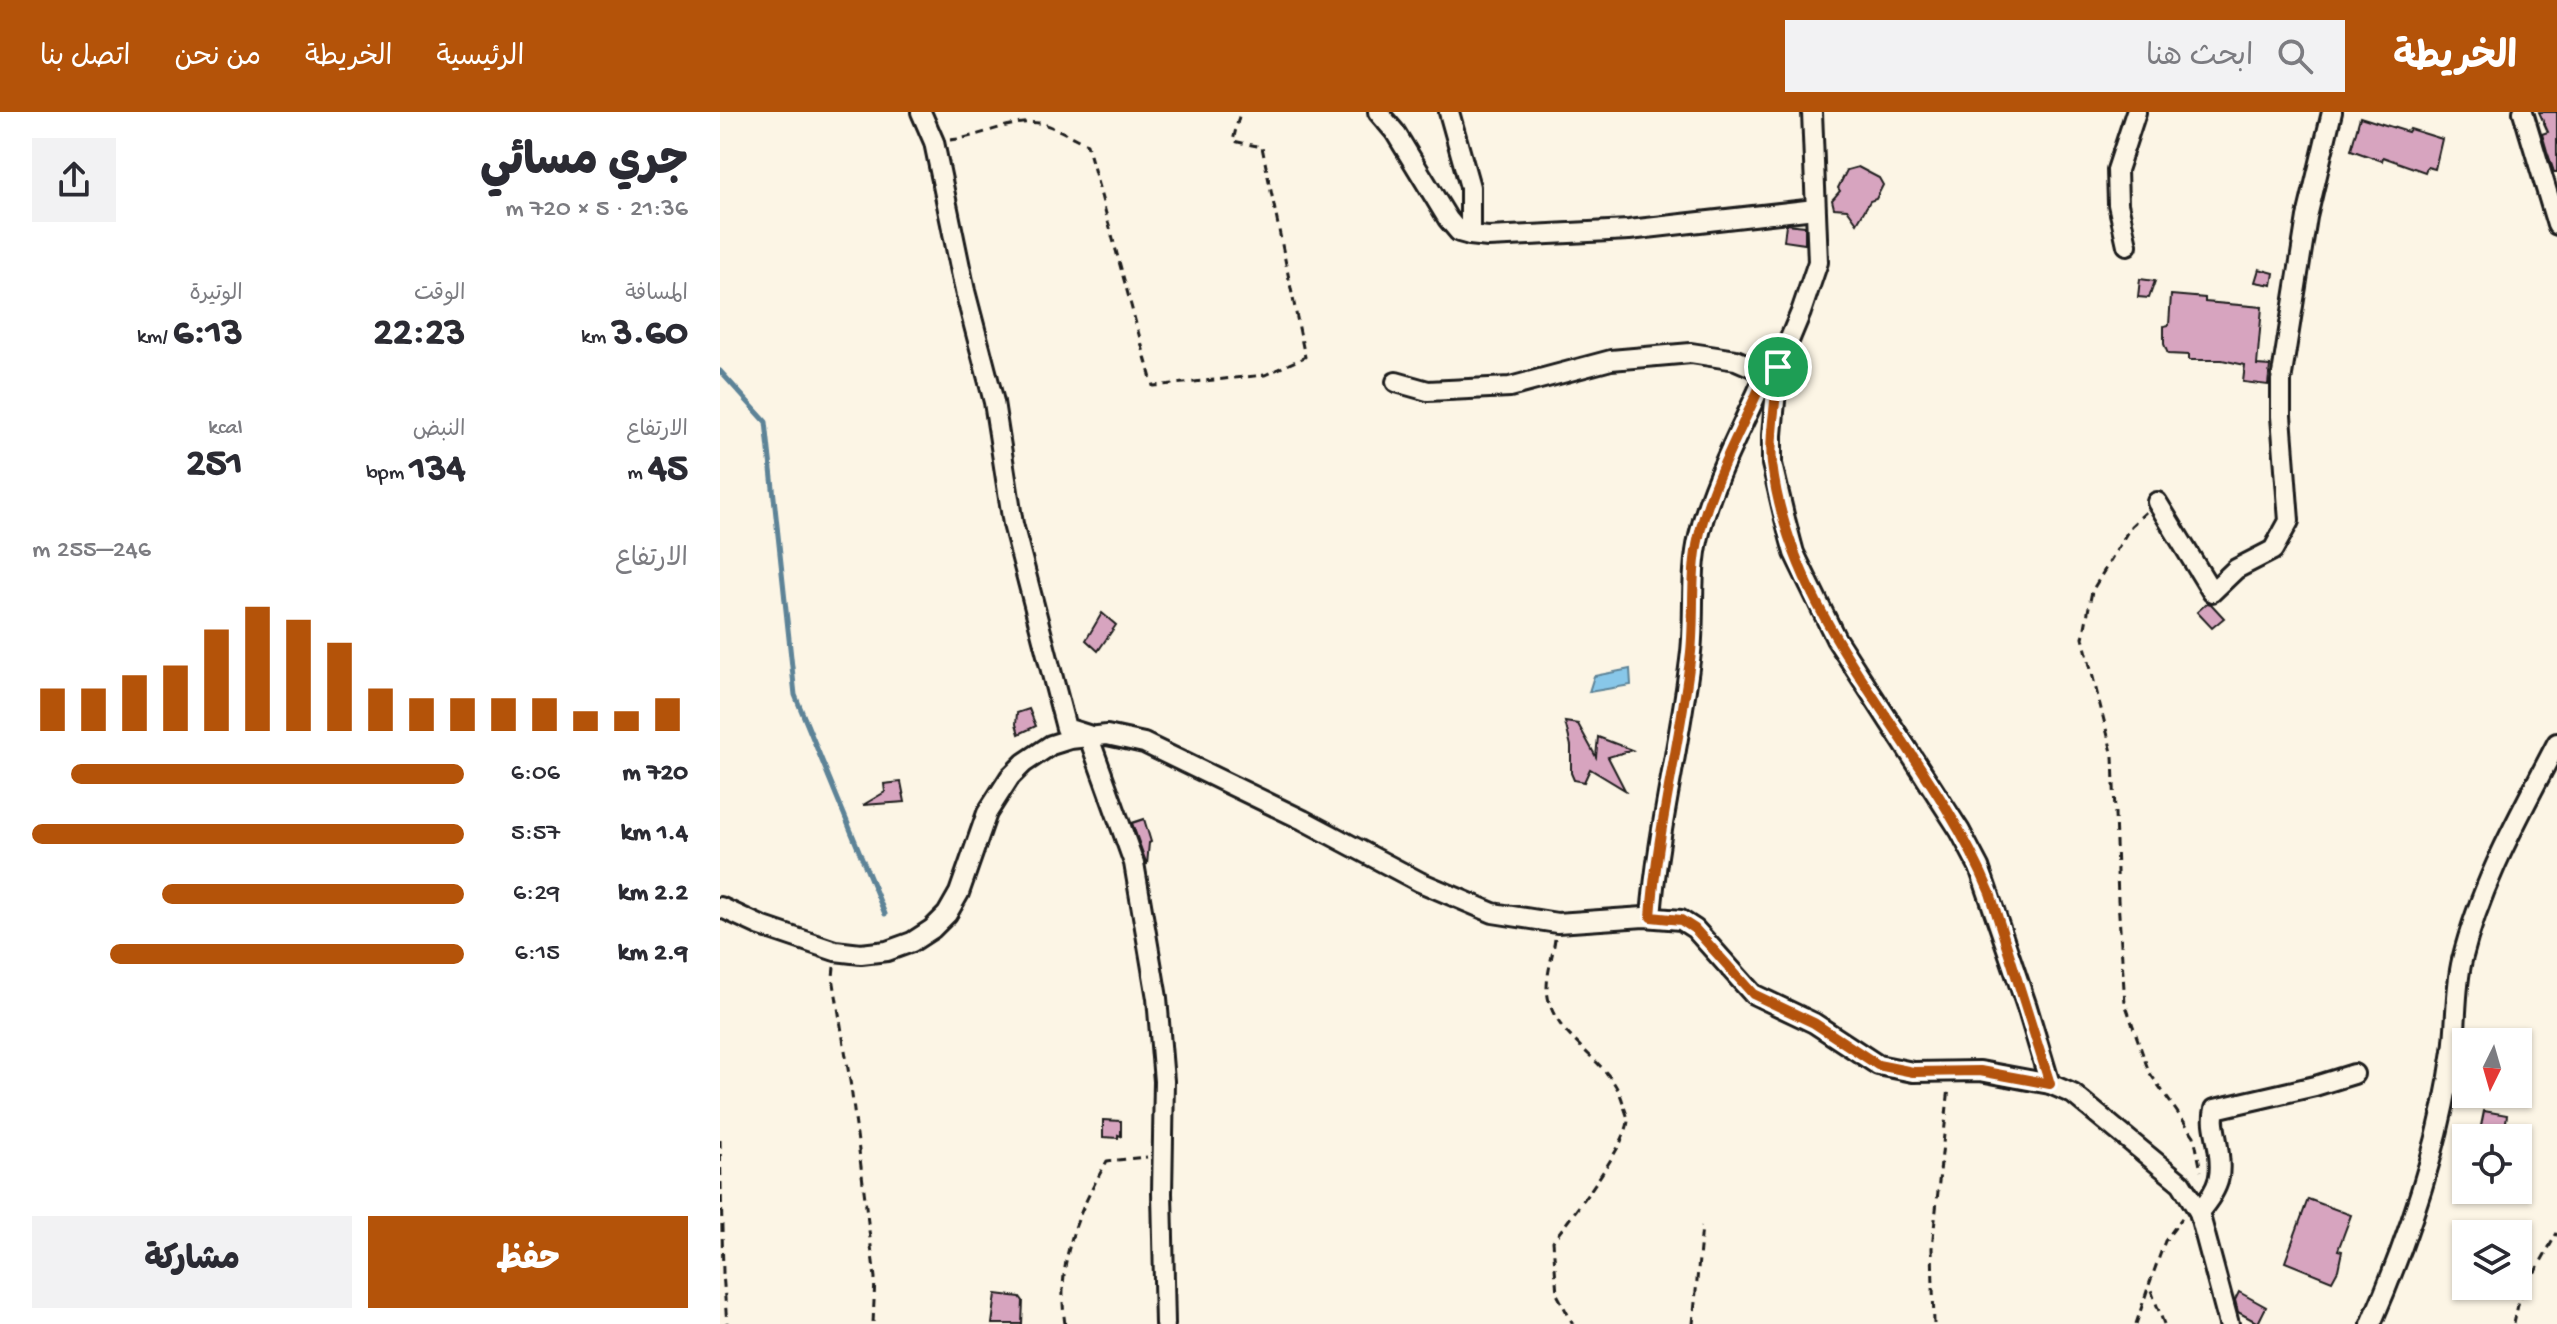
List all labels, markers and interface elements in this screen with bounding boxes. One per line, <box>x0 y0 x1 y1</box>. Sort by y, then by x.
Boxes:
search box <box>1785 20 2345 92</box>
icon: search <box>2273 34 2317 78</box>
text: الخريطة <box>2393 38 2517 82</box>
text: ابحث هنا <box>2146 41 2253 76</box>
text: اتصل بنا <box>40 42 130 75</box>
text: من نحن <box>174 42 261 75</box>
text: الخريطة <box>305 42 392 75</box>
text: الرئيسية <box>436 42 524 75</box>
button: share <box>32 138 116 222</box>
text: جري مسائي <box>480 139 688 191</box>
text: 21:36 · 5 × 720 m <box>505 195 688 226</box>
text: الوتيرة <box>190 282 243 308</box>
text: الوقت <box>414 282 465 308</box>
text: المسافة <box>625 282 688 308</box>
text: 6:13 <box>173 311 243 358</box>
text: 22:23 <box>373 311 465 358</box>
text: 3.60 <box>612 311 688 358</box>
text: /km <box>137 325 173 351</box>
text: km <box>581 325 612 351</box>
pin <box>1744 333 1812 401</box>
icon: arrive <box>1756 345 1800 389</box>
text: kcal <box>208 416 243 442</box>
text: النبض <box>413 418 465 444</box>
text: الارتفاع <box>626 418 688 444</box>
text: 251 <box>186 442 243 489</box>
text: 134 <box>410 447 465 494</box>
text: 45 <box>648 447 688 494</box>
text: bpm <box>366 461 410 487</box>
text: m <box>627 461 648 487</box>
text: 246–255 m <box>32 536 151 567</box>
text: الارتفاع <box>615 545 688 576</box>
text: 6:06 <box>511 759 560 790</box>
text: 720 m <box>622 759 688 790</box>
text: 5:57 <box>511 819 560 850</box>
text: 1.4 km <box>621 819 688 850</box>
text: 6:29 <box>513 879 560 910</box>
text: 2.2 km <box>618 879 688 910</box>
text: 6:15 <box>514 939 560 970</box>
text: 2.9 km <box>618 939 688 970</box>
north arrow <box>2452 1028 2532 1108</box>
map controls <box>2452 1028 2532 1300</box>
button: locate <box>2452 1124 2532 1204</box>
button: مشاركة <box>32 1216 352 1308</box>
button: حفظ <box>368 1216 688 1308</box>
button: layers <box>2452 1220 2532 1300</box>

